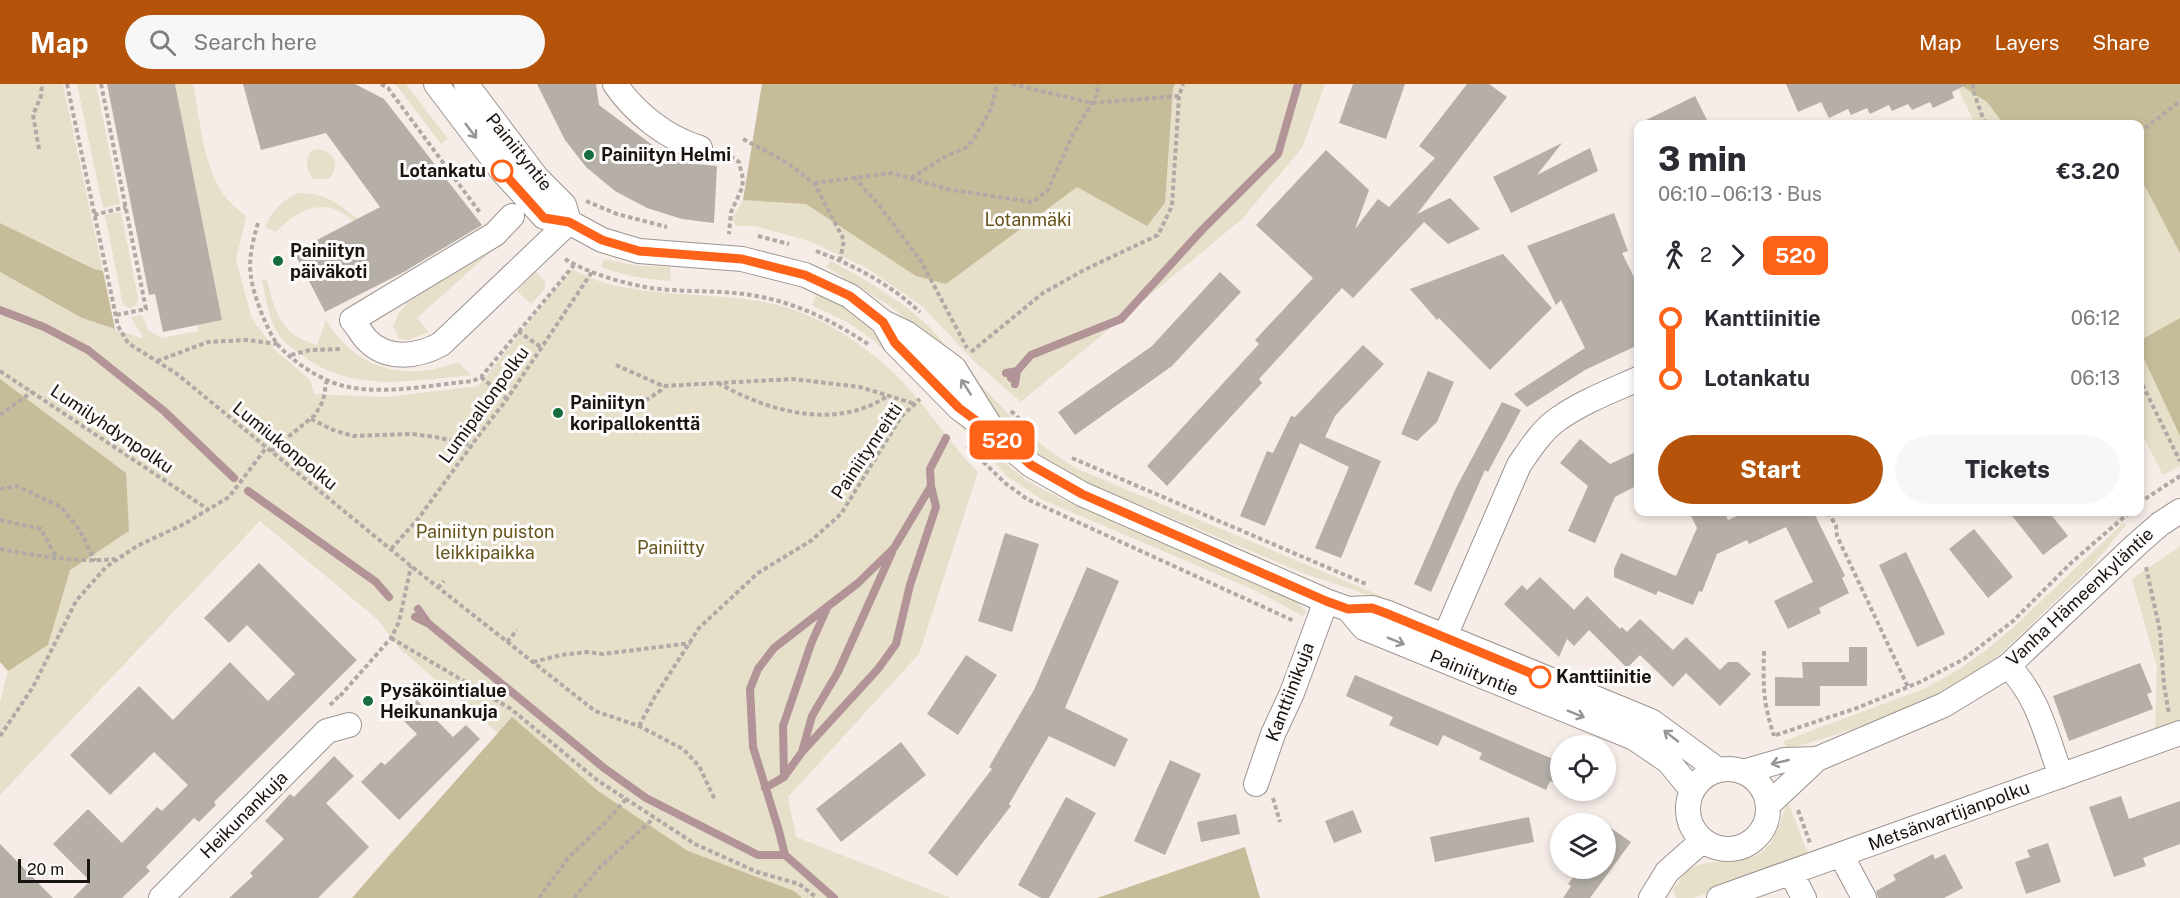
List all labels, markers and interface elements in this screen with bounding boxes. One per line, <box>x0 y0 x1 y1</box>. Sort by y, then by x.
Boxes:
search box <box>125 15 545 69</box>
text: Map <box>30 26 89 59</box>
icon: search <box>146 26 179 59</box>
text: Search here <box>194 29 317 55</box>
text: Map <box>1919 30 1962 55</box>
text: Layers <box>1995 30 2059 55</box>
text: Share <box>2092 30 2150 55</box>
street label: Painiityntie <box>482 109 557 195</box>
one-way arrow <box>464 123 477 139</box>
text: 3 min <box>1658 140 1747 178</box>
place label: Painiityn Helmi <box>601 144 731 165</box>
marker: Painiityn Helmi <box>582 148 596 162</box>
text: €3.20 <box>2057 158 2120 184</box>
place label: Lotankatu <box>399 160 486 181</box>
marker: Lotankatu <box>491 160 513 182</box>
text: 06:10 – 06:13 · Bus <box>1658 182 1822 206</box>
park label: Lotanmäki <box>984 209 1072 230</box>
icon: walk <box>1658 239 1691 272</box>
icon: forward <box>1721 239 1754 272</box>
place label: Painiityn päiväkoti <box>290 240 367 282</box>
text: 2 <box>1700 243 1712 267</box>
text: 520 <box>1775 243 1816 268</box>
marker: Painiityn päiväkoti <box>271 254 285 268</box>
text: Kanttiinitie <box>1704 305 1821 331</box>
text: 06:12 <box>2071 306 2120 330</box>
street label: Lumipallonpolku <box>434 342 533 467</box>
text: Lotankatu <box>1704 365 1810 391</box>
text: 06:13 <box>2070 366 2120 390</box>
one-way arrow <box>959 379 971 396</box>
street label: Lumilyhdynpolku <box>47 380 178 477</box>
place label: Painiityn koripallokenttä <box>570 392 700 434</box>
street label: Lumiukonpolku <box>229 397 342 494</box>
street label: Painiitynreitti <box>827 399 906 503</box>
marker: Painiityn koripallokenttä <box>551 406 565 420</box>
line badge: 520 <box>968 420 1036 460</box>
text: 520 <box>981 428 1023 453</box>
button: Start <box>1658 435 1883 504</box>
button: Tickets <box>1895 435 2120 504</box>
park label: Painiityn puiston leikkipaikka <box>416 521 554 563</box>
street label: Vanha Hämeenkyläntie <box>2002 523 2158 670</box>
park label: Painiitty <box>637 537 705 558</box>
one-way arrow <box>1386 636 1404 647</box>
street label: Kanttiinikuja <box>1261 639 1318 744</box>
street label: Painiityntie <box>1427 645 1521 700</box>
marker: Kanttiinitie <box>1529 666 1551 688</box>
place label: Kanttiinitie <box>1556 666 1652 687</box>
place label: Pysäköintialue Heikunankuja <box>380 680 507 722</box>
marker: Pysäköintialue Heikunankuja <box>361 694 375 708</box>
one-way arrow <box>1567 709 1585 720</box>
one-way arrow <box>1663 729 1679 742</box>
map controls <box>1550 735 1616 879</box>
button: locate <box>1550 735 1616 801</box>
one-way arrow <box>1770 757 1790 768</box>
street label: Heikunankuja <box>196 767 292 863</box>
street label: Metsänvartijanpolku <box>1865 777 2033 855</box>
button: layers <box>1550 813 1616 879</box>
scale bar <box>18 856 90 884</box>
text: 20 m <box>27 860 64 879</box>

